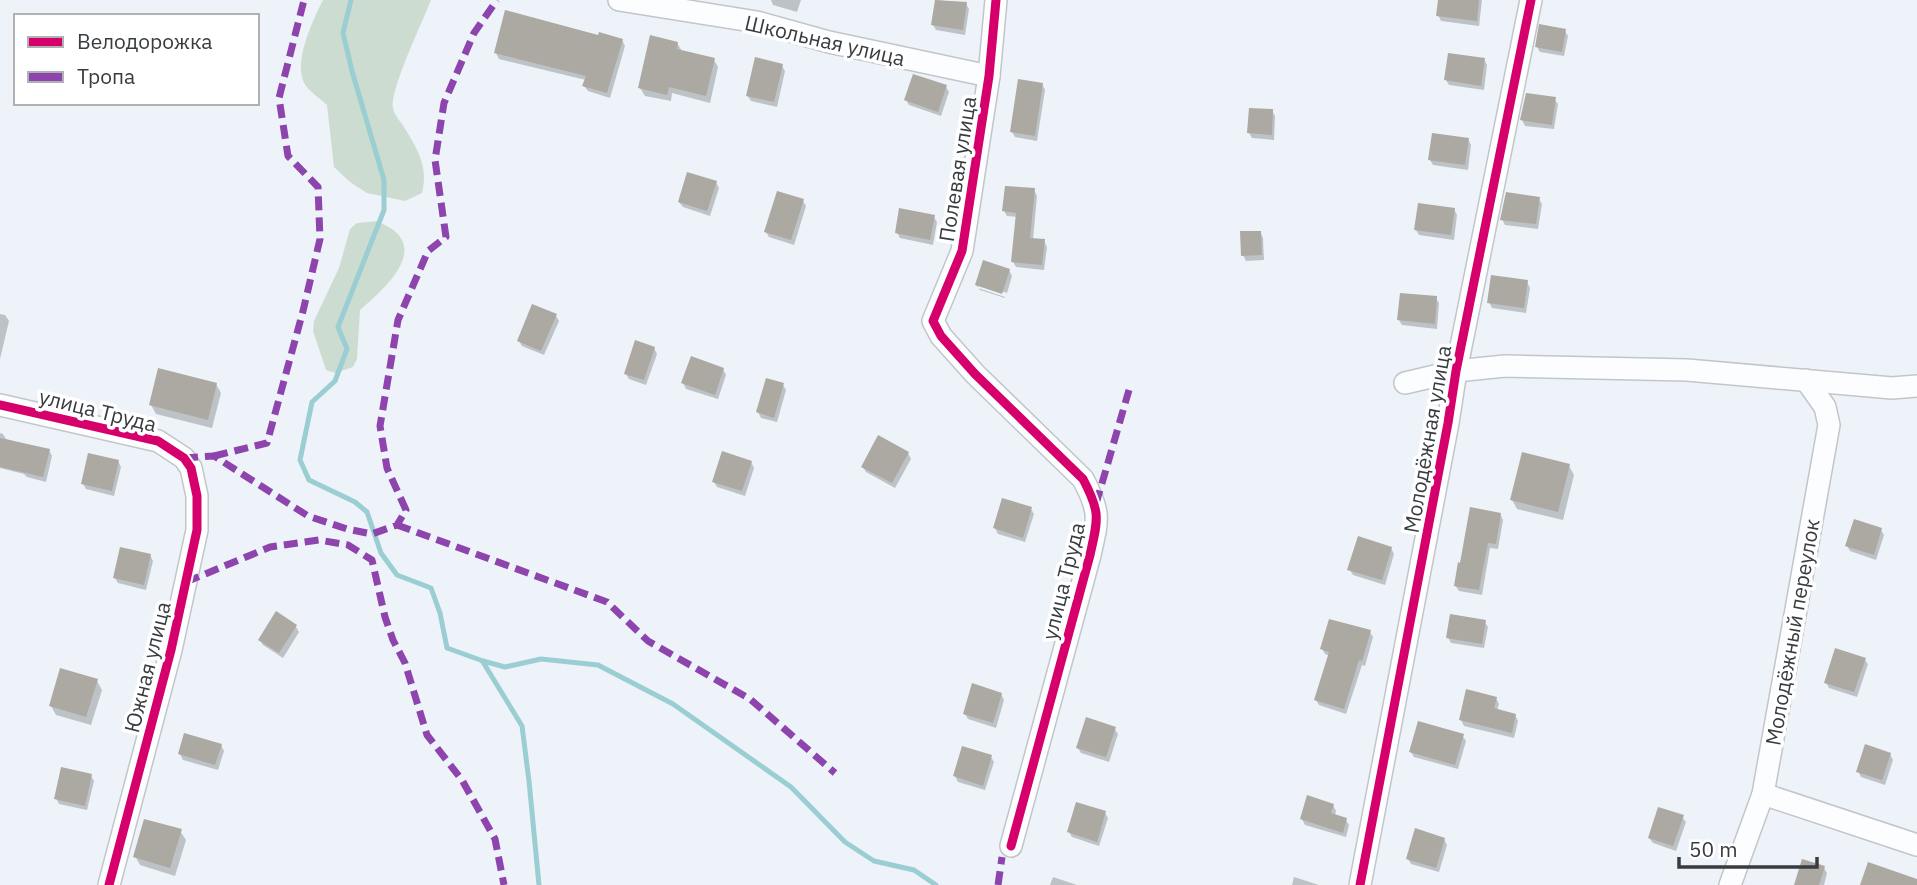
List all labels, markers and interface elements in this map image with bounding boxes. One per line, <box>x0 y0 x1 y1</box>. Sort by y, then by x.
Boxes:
street label: Школьная улица <box>742 8 908 72</box>
legend <box>14 14 259 105</box>
text: Велодорожка <box>77 27 212 55</box>
text: Тропа <box>77 62 135 90</box>
street label: Полевая улица <box>932 94 982 244</box>
street label: Молодёжная улица <box>1397 343 1457 535</box>
street label: улица Труда <box>36 382 160 438</box>
street label: Молодёжный переулок <box>1758 517 1826 747</box>
street label: улица Труда <box>1035 519 1091 643</box>
street label: Южная улица <box>117 599 177 735</box>
scale bar <box>1679 826 1817 870</box>
text: 50 m <box>1689 835 1738 863</box>

